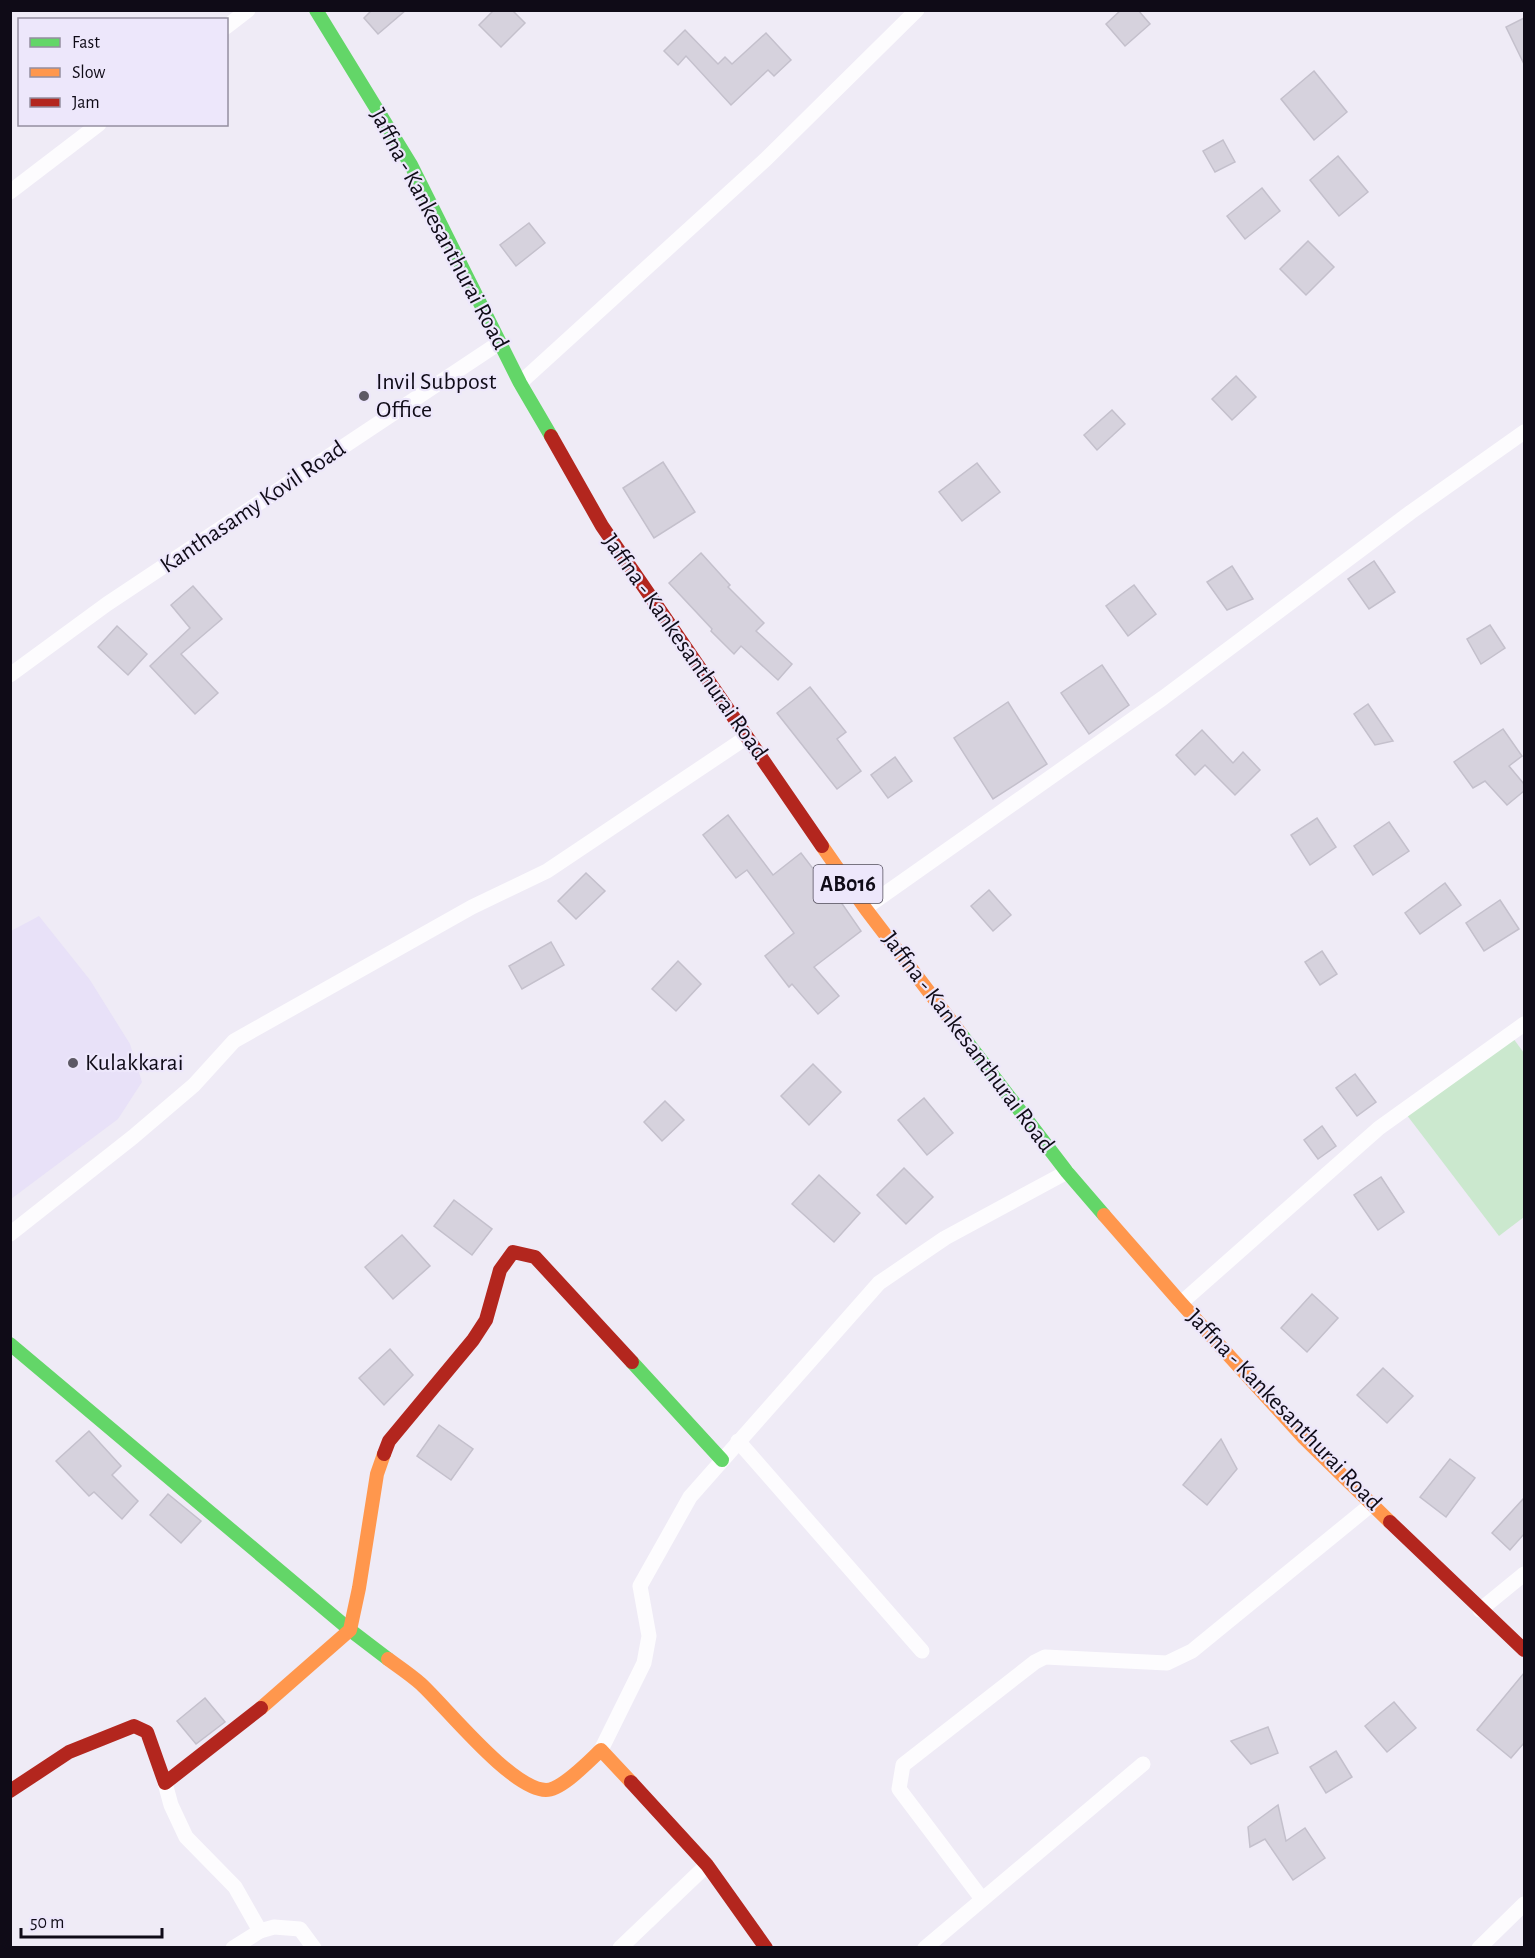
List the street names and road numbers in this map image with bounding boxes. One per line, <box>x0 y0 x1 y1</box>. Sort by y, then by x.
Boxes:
street label: Jaffna - Kankesanthurai Road <box>365 105 513 353</box>
street label: Kanthasamy Kovil Road <box>156 436 350 578</box>
street label: Jaffna - Kankesanthurai Road <box>598 530 772 764</box>
road number: AB016 <box>814 865 882 903</box>
street label: Jaffna - Kankesanthurai Road <box>877 927 1059 1157</box>
street label: Jaffna - Kankesanthurai Road <box>1182 1305 1386 1515</box>

